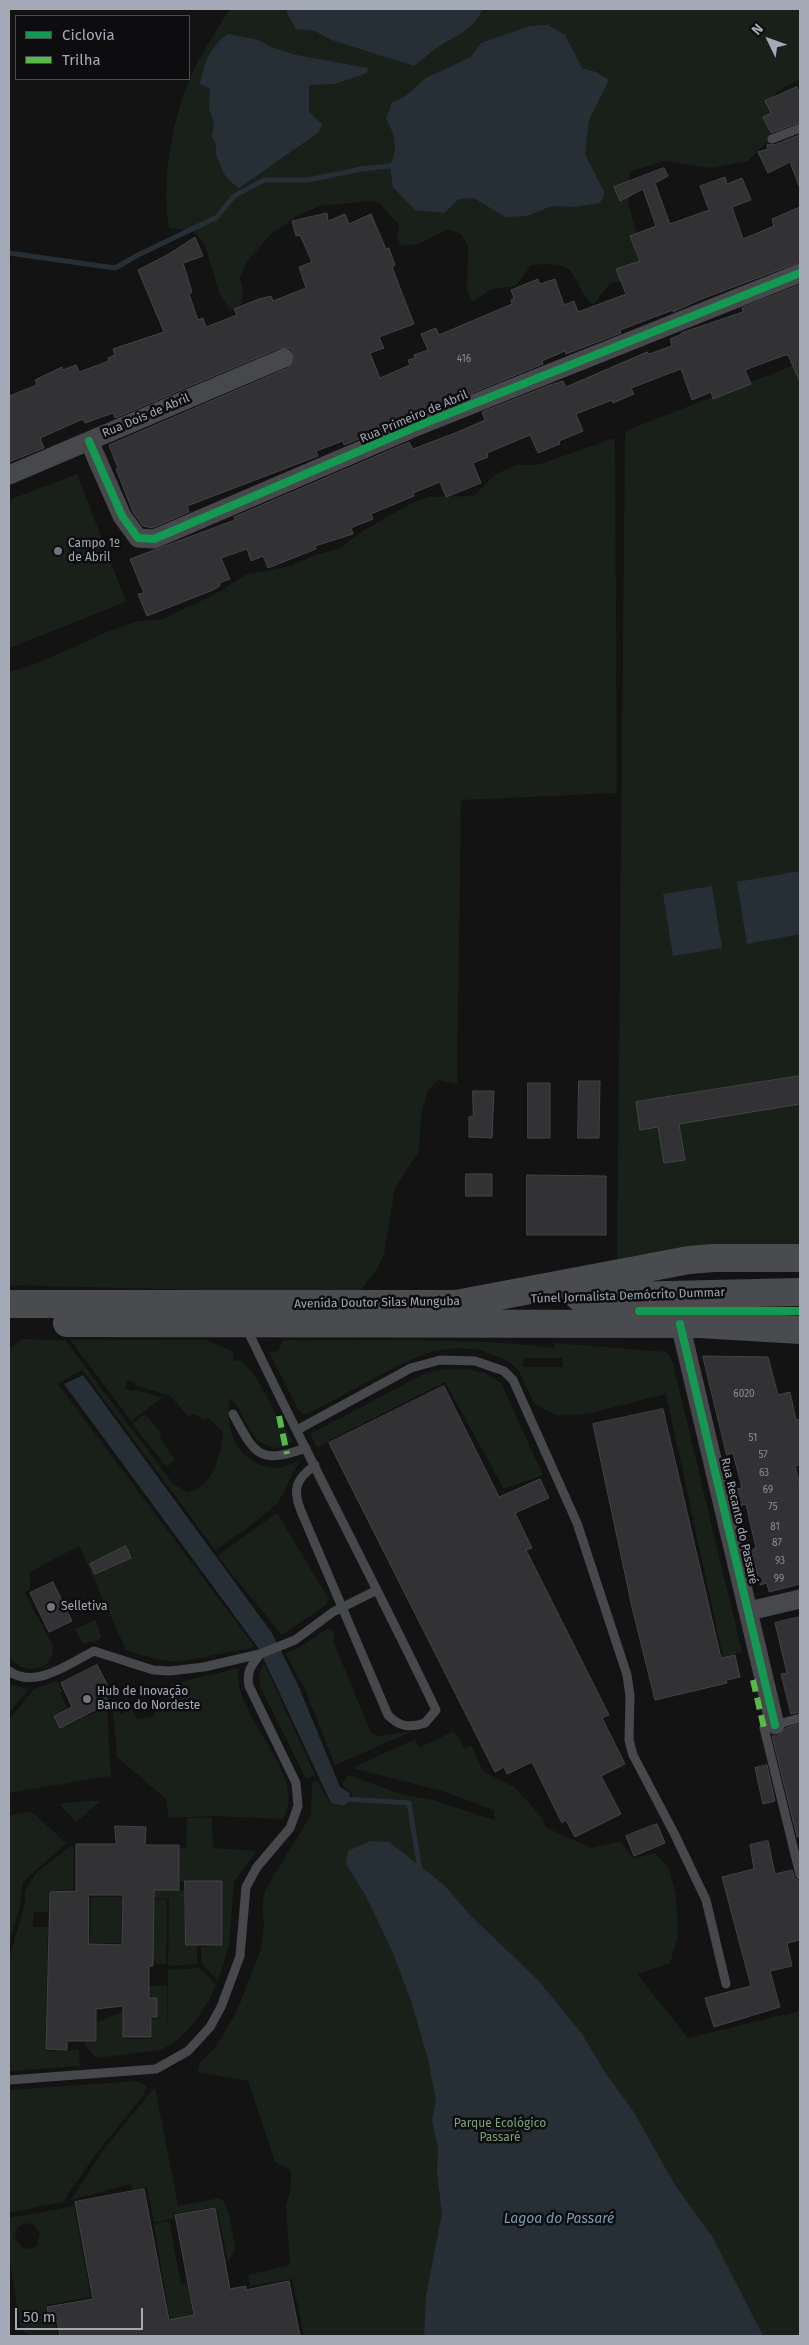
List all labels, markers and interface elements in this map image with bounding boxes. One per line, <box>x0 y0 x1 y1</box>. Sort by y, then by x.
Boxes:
legend <box>15 15 190 80</box>
north arrow <box>744 15 794 65</box>
text: N <box>748 20 767 39</box>
text: Ciclovia <box>62 26 115 44</box>
text: Trilha <box>62 51 101 69</box>
house number: 416 <box>457 353 471 365</box>
street label: Rua Primeiro de Abril <box>358 388 470 446</box>
street label: Rua Dois de Abril <box>100 391 192 441</box>
place label: Campo 1º de Abril <box>68 537 120 565</box>
marker: Campo 1º de Abril <box>52 545 64 557</box>
street label: Túnel Jornalista Demócrito Dummar <box>531 1285 725 1307</box>
street label: Avenida Doutor Silas Munguba <box>294 1294 460 1312</box>
house number: 6020 <box>733 1388 755 1400</box>
house number: 51 <box>749 1432 757 1444</box>
house number: 57 <box>758 1449 768 1461</box>
street label: Rua Recanto do Passaré <box>717 1456 761 1586</box>
house number: 63 <box>759 1467 769 1479</box>
house number: 69 <box>763 1484 773 1496</box>
house number: 75 <box>768 1501 778 1513</box>
house number: 81 <box>770 1521 780 1533</box>
house number: 87 <box>772 1537 782 1549</box>
house number: 93 <box>775 1555 785 1567</box>
house number: 99 <box>774 1573 784 1585</box>
place label: Selletiva <box>61 1600 108 1614</box>
marker: Selletiva <box>45 1601 57 1613</box>
place label: Hub de Inovação Banco do Nordeste <box>97 1685 200 1713</box>
marker: Hub de Inovação Banco do Nordeste <box>81 1693 93 1705</box>
park label: Parque Ecológico Passaré <box>454 2117 546 2145</box>
water label: Lagoa do Passaré <box>504 2211 614 2227</box>
scale bar <box>18 2298 145 2330</box>
text: 50 m <box>23 2308 56 2326</box>

